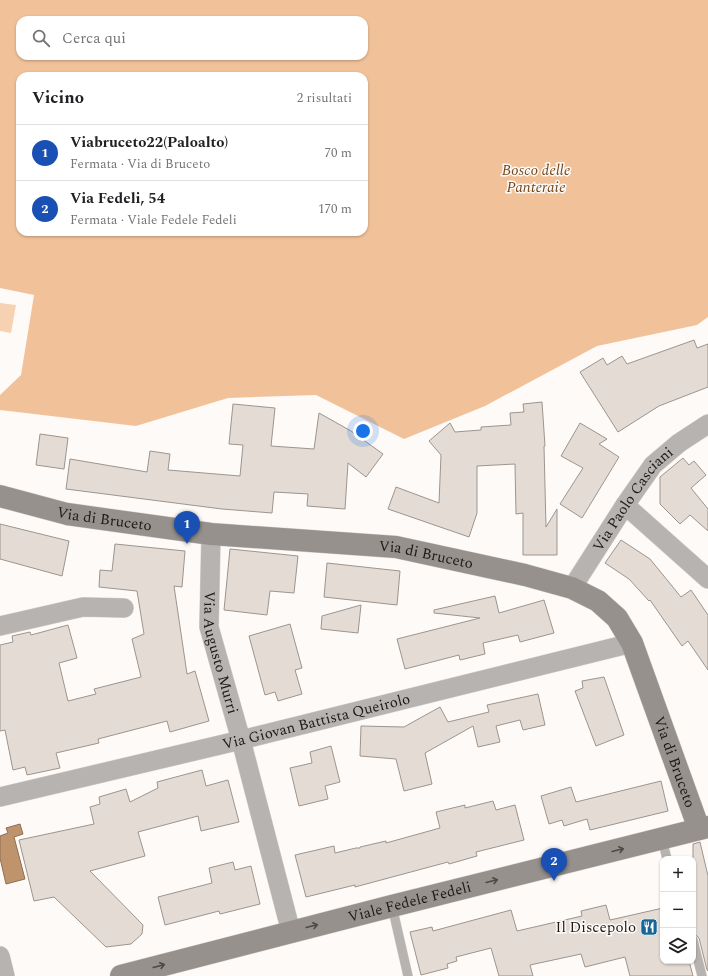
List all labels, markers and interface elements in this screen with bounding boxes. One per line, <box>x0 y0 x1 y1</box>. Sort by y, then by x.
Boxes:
search box <box>16 16 368 60</box>
icon: search <box>30 27 52 49</box>
text: Cerca qui <box>62 27 126 50</box>
text: Vicino <box>32 85 84 111</box>
text: 2 risultati <box>297 88 352 108</box>
text: Viabruceto22(Paloalto) <box>70 131 228 154</box>
text: 1 <box>41 143 49 163</box>
text: 70 m <box>325 143 352 163</box>
text: Fermata · Via di Bruceto <box>70 154 210 174</box>
park label: Bosco delle Panteraie <box>502 159 571 199</box>
text: Via Fedeli, 54 <box>70 187 165 210</box>
text: 2 <box>41 199 49 219</box>
text: 170 m <box>318 199 352 219</box>
text: Fermata · Viale Fedele Fedeli <box>70 210 237 230</box>
your location <box>353 421 373 441</box>
street label: Via Paolo Casciani <box>587 442 679 556</box>
street label: Via di Bruceto <box>54 501 153 538</box>
pin: 1 <box>174 511 200 544</box>
street label: Via di Bruceto <box>378 535 475 575</box>
street label: Via Augusto Murri <box>197 591 244 717</box>
street label: Via Giovan Battista Queirolo <box>220 687 412 756</box>
street label: Via di Bruceto <box>647 713 701 811</box>
one-way arrow <box>612 845 625 853</box>
pin: 2 <box>541 848 567 881</box>
map controls <box>660 856 696 964</box>
button: + <box>660 856 696 892</box>
street label: Viale Fedele Fedeli <box>346 876 474 929</box>
one-way arrow <box>485 877 498 884</box>
button: − <box>660 892 696 928</box>
place label: Il Discepolo <box>556 916 636 939</box>
restaurant icon: Il Discepolo <box>639 917 659 937</box>
one-way arrow <box>305 922 318 930</box>
button: layers <box>660 928 696 964</box>
one-way arrow <box>152 962 165 969</box>

